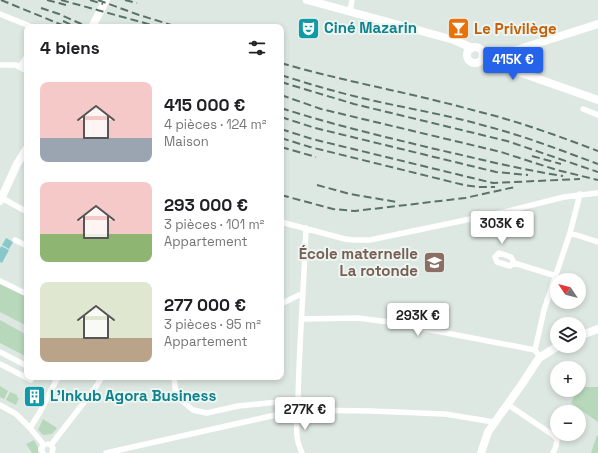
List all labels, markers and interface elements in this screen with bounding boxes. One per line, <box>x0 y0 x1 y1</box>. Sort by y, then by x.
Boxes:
theatre icon: Ciné Mazarin <box>296 15 322 41</box>
bar icon: Le Privilège <box>446 16 472 42</box>
place label: Ciné Mazarin <box>324 18 417 37</box>
place label: Le Privilège <box>474 19 557 38</box>
text: 4 biens <box>40 37 100 59</box>
icon: filters <box>246 37 268 59</box>
pin: 415K € <box>480 47 546 81</box>
text: 415K € <box>492 51 534 68</box>
text: 415 000 € <box>164 94 245 116</box>
icon: home <box>72 98 120 146</box>
text: 4 pièces · 124 m² <box>164 116 266 133</box>
text: Maison <box>164 133 209 150</box>
text: 293 000 € <box>164 194 248 216</box>
icon: home <box>72 198 120 246</box>
pin: 303K € <box>469 211 535 245</box>
text: 303K € <box>480 215 524 232</box>
text: 3 pièces · 101 m² <box>164 216 264 233</box>
text: Appartement <box>164 233 247 250</box>
place label: École maternelle La rotonde <box>299 244 418 280</box>
school or university icon: École maternelle La rotonde <box>421 250 447 276</box>
north arrow <box>550 273 586 309</box>
map controls <box>550 273 586 441</box>
text: 277 000 € <box>164 294 246 316</box>
icon: home <box>72 298 120 346</box>
pin: 293K € <box>385 303 451 337</box>
text: 293K € <box>396 307 440 324</box>
text: 3 pièces · 95 m² <box>164 316 261 333</box>
button: layers <box>550 317 586 353</box>
text: Appartement <box>164 333 247 350</box>
button: + <box>550 361 586 397</box>
building icon: L'Inkub Agora Business <box>21 383 47 409</box>
place label: L'Inkub Agora Business <box>50 386 216 405</box>
pin: 277K € <box>272 397 338 431</box>
text: 277K € <box>284 401 326 418</box>
button: − <box>550 405 586 441</box>

